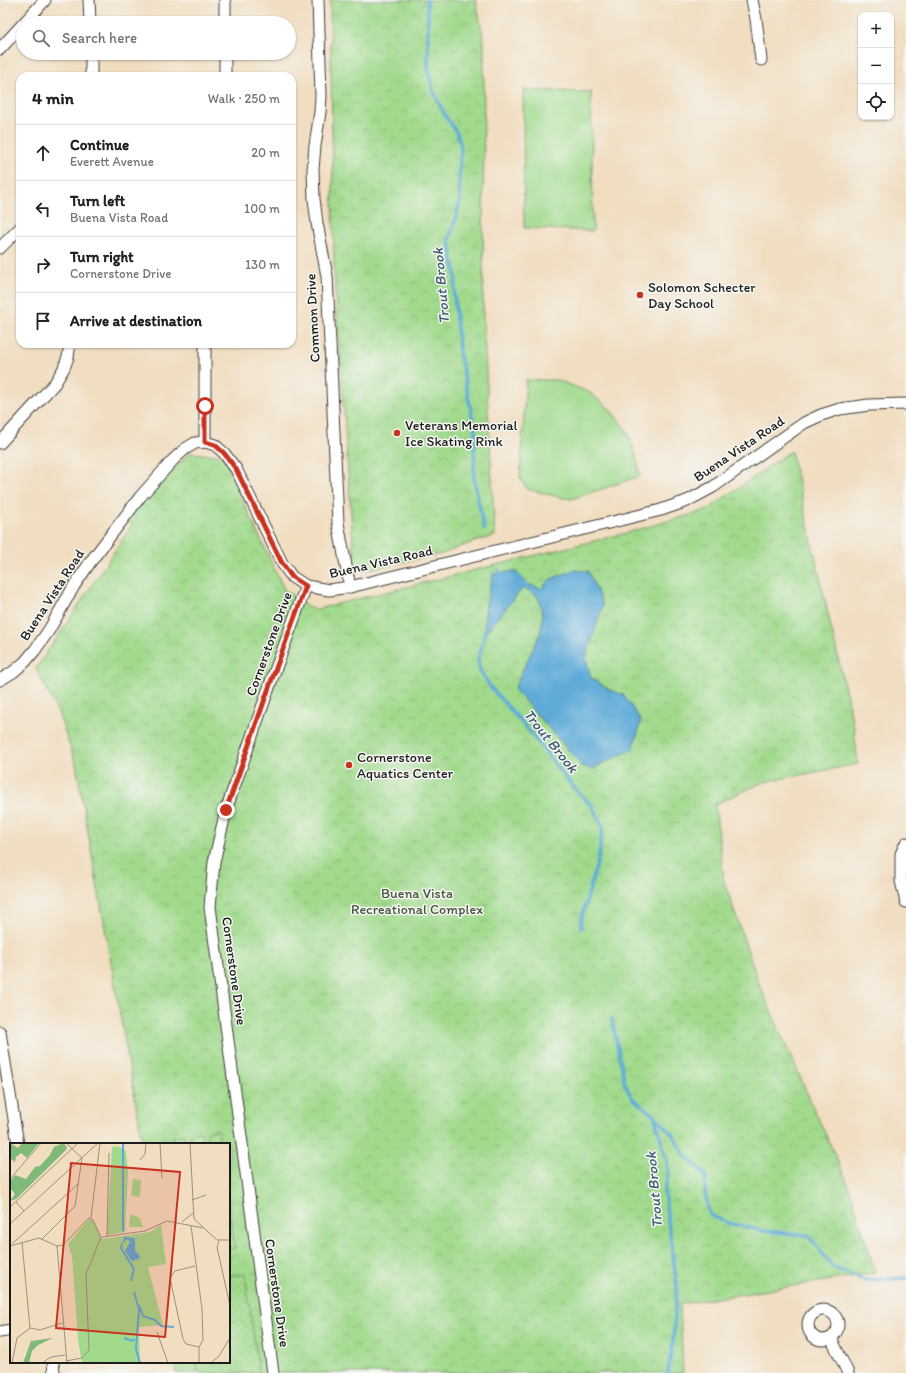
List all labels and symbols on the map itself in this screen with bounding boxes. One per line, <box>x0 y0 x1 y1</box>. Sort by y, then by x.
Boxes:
water label: Trout Brook <box>429 246 453 325</box>
street label: Common Drive <box>302 273 324 363</box>
place label: Solomon Schecter Day School <box>648 279 756 312</box>
marker: Solomon Schecter Day School <box>635 290 645 300</box>
route start <box>196 397 214 415</box>
street label: Buena Vista Road <box>690 412 788 486</box>
place label: Veterans Memorial Ice Skating Rink <box>405 417 518 450</box>
marker: Veterans Memorial Ice Skating Rink <box>392 428 402 438</box>
street label: Buena Vista Road <box>327 542 435 582</box>
street label: Buena Vista Road <box>16 546 88 644</box>
street label: Cornerstone Drive <box>242 589 296 698</box>
water label: Trout Brook <box>520 706 583 777</box>
place label: Cornerstone Aquatics Center <box>357 749 454 782</box>
marker: Cornerstone Aquatics Center <box>344 760 354 770</box>
route end <box>217 801 235 819</box>
park label: Buena Vista Recreational Complex <box>351 885 483 918</box>
street label: Cornerstone Drive <box>218 916 250 1027</box>
inset map <box>10 1143 230 1363</box>
water label: Trout Brook <box>642 1150 666 1229</box>
street label: Cornerstone Drive <box>261 1238 293 1349</box>

